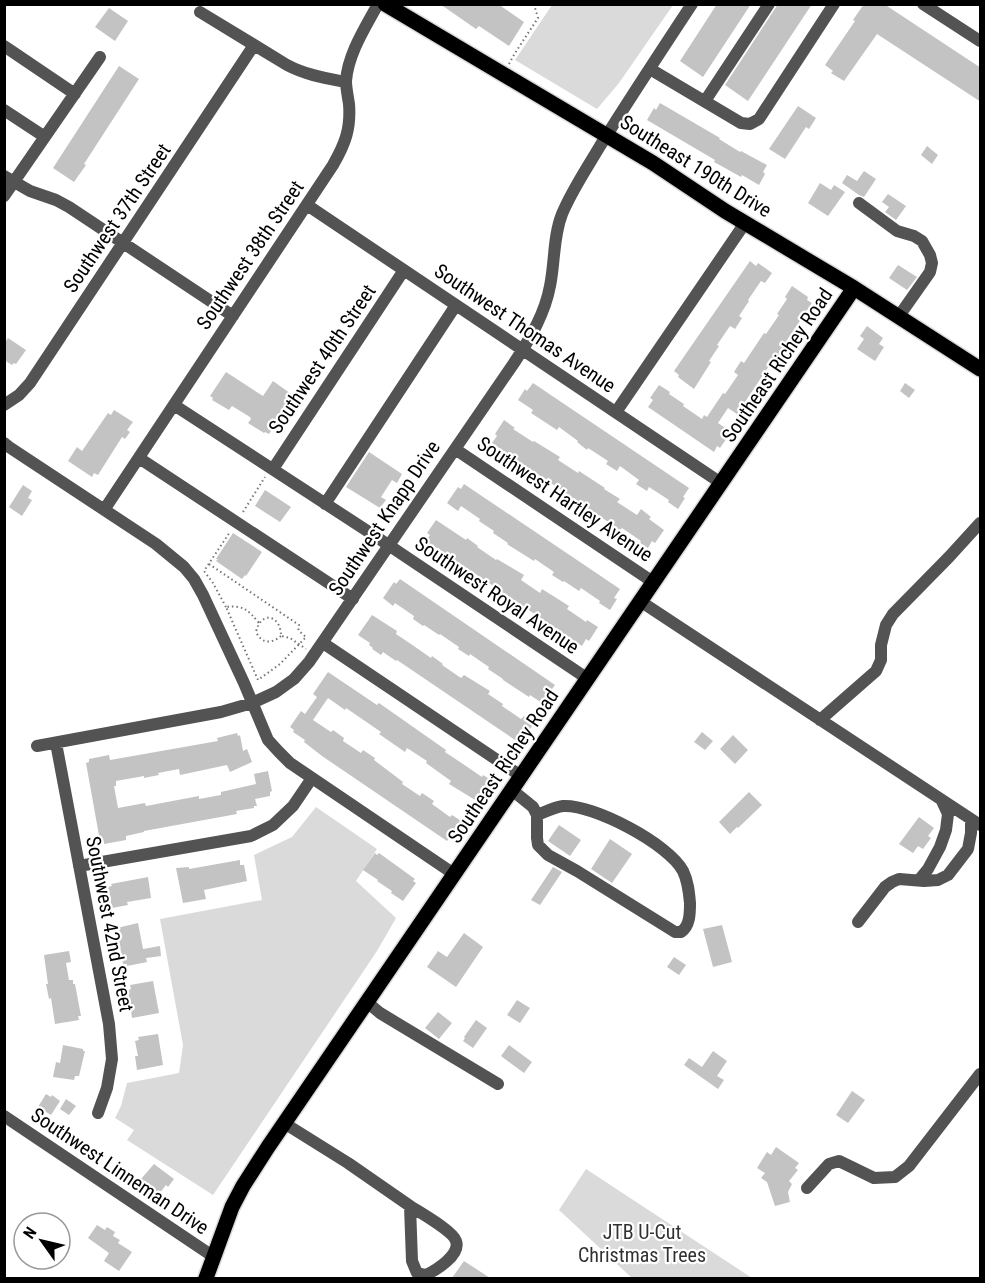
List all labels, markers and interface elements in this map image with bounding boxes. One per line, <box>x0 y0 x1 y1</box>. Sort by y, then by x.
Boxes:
street label: Southeast 190th Drive <box>616 110 776 222</box>
street label: Southwest 37th Street <box>58 139 176 297</box>
street label: Southwest 38th Street <box>191 176 309 334</box>
street label: Southwest Thomas Avenue <box>430 258 620 398</box>
street label: Southwest 40th Street <box>263 280 381 438</box>
street label: Southeast Richey Road <box>717 283 837 447</box>
street label: Southwest Hartley Avenue <box>473 431 657 567</box>
street label: Southwest Knapp Drive <box>323 436 445 600</box>
street label: Southwest Royal Avenue <box>410 531 584 659</box>
street label: Southeast Richey Road <box>443 684 563 848</box>
street label: Southwest 42nd Street <box>81 834 139 1014</box>
street label: Southwest Linneman Drive <box>27 1103 213 1239</box>
north arrow <box>12 1211 72 1271</box>
park label: JTB U-Cut Christmas Trees <box>578 1220 706 1267</box>
text: N <box>19 1224 41 1242</box>

